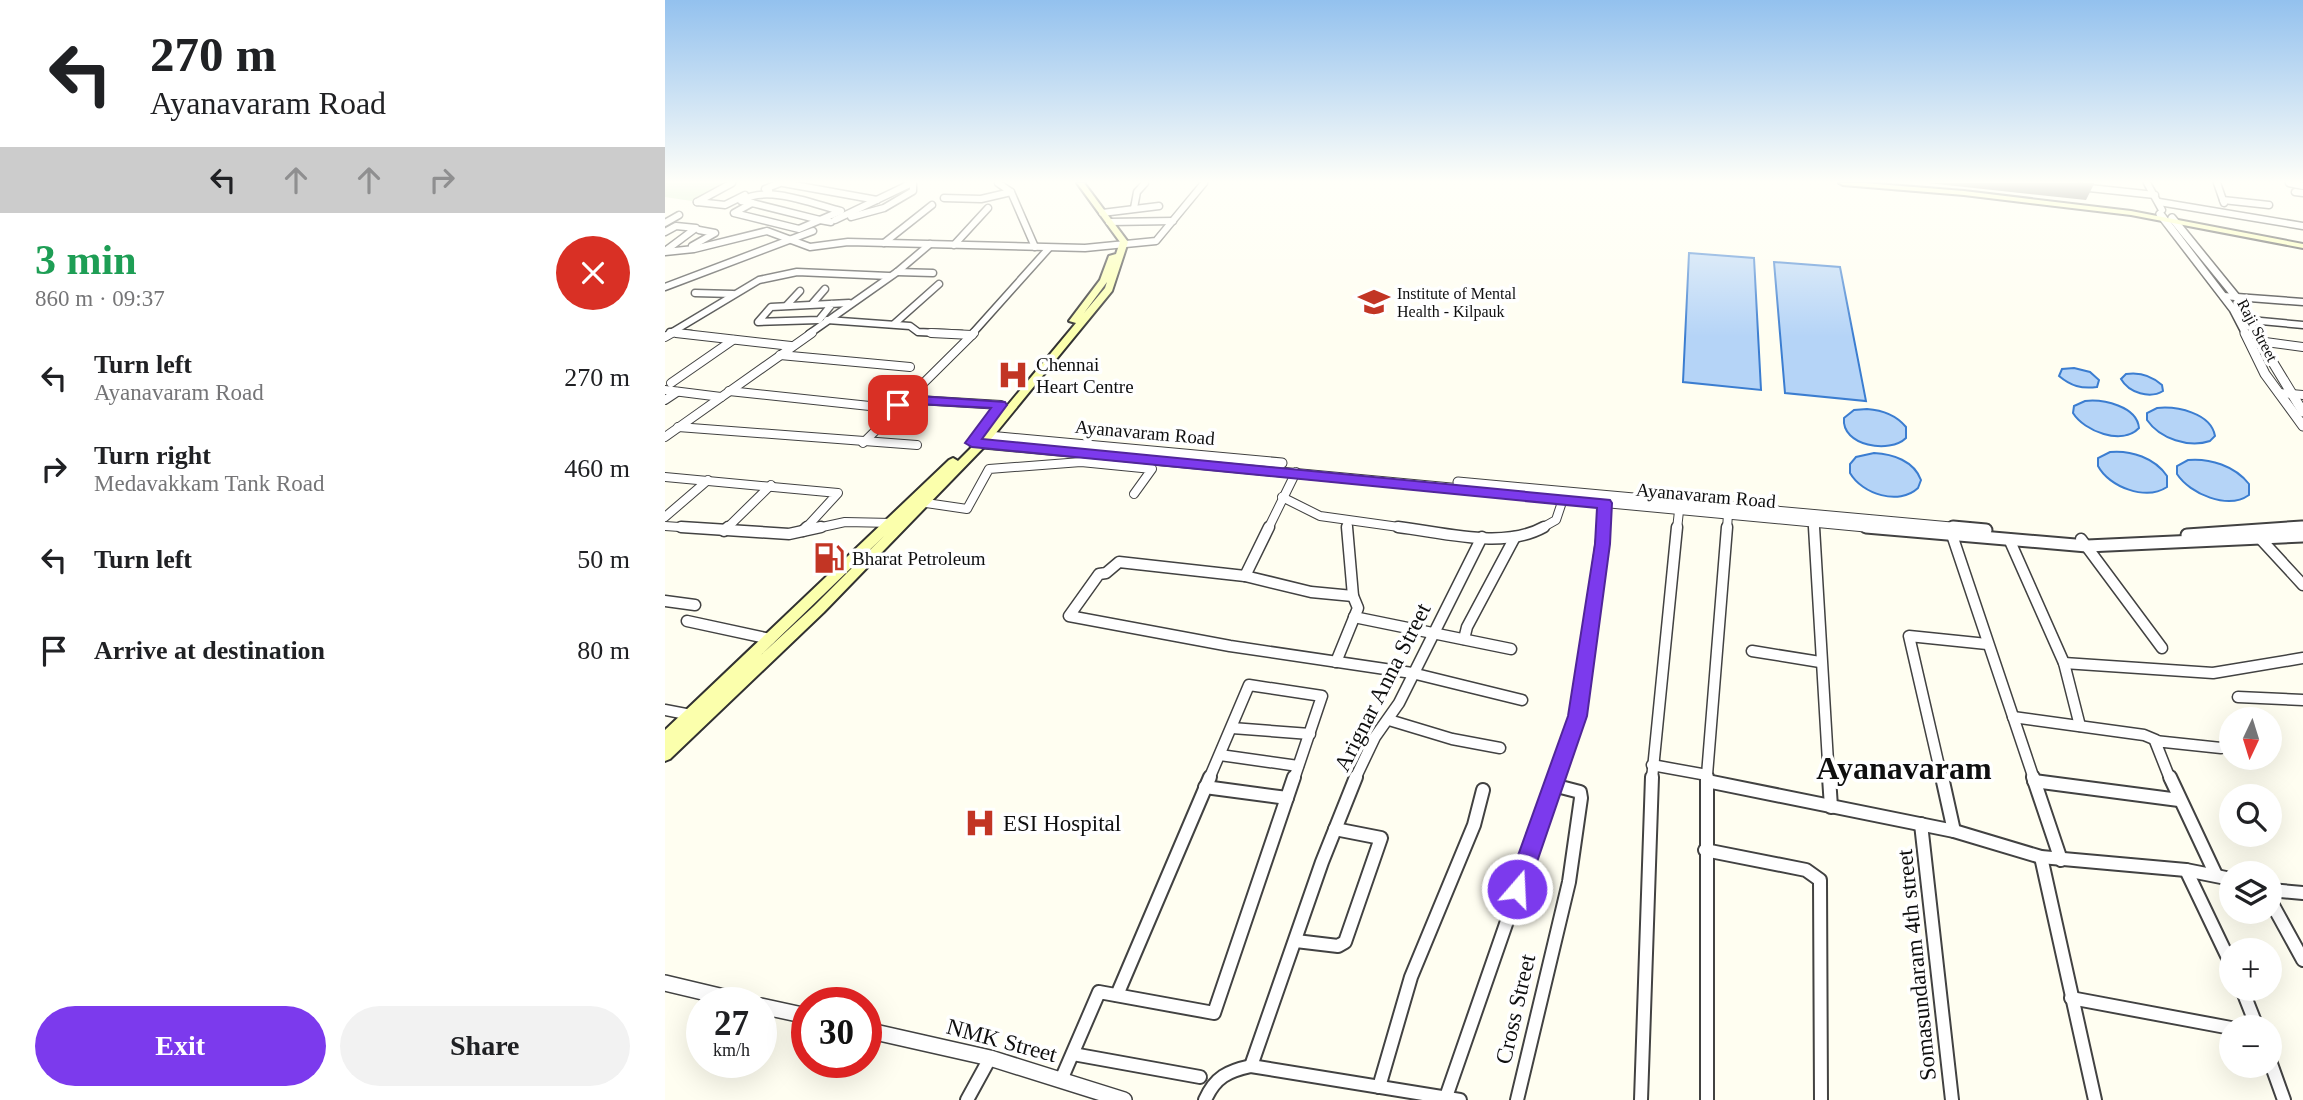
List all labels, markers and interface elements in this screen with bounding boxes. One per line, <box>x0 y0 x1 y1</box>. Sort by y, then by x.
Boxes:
text: 270 m <box>150 27 277 82</box>
icon: left <box>35 28 126 119</box>
text: Ayanavaram Road <box>150 85 386 121</box>
icon: left <box>204 161 242 199</box>
icon: ahead <box>277 161 315 199</box>
icon: ahead <box>350 161 388 199</box>
icon: right <box>423 161 461 199</box>
button: close <box>556 236 630 310</box>
text: 3 min <box>35 237 137 283</box>
school or university icon: Institute of Mental Health - Kilpauk <box>1357 285 1391 319</box>
place label: Institute of Mental Health - Kilpauk <box>1397 285 1517 321</box>
text: 860 m · 09:37 <box>35 286 165 311</box>
street label: Raji Street <box>2233 296 2281 365</box>
text: Turn left <box>94 350 192 379</box>
place label: Chennai Heart Centre <box>1036 354 1134 397</box>
hospital icon: Chennai Heart Centre <box>996 358 1030 392</box>
icon: left <box>35 359 73 397</box>
text: 270 m <box>564 363 630 392</box>
pin <box>868 375 928 435</box>
text: Ayanavaram Road <box>94 380 264 405</box>
icon: arrive <box>879 386 917 424</box>
street label: Ayanavaram Road <box>1074 416 1216 449</box>
text: Turn right <box>94 441 211 470</box>
icon: right <box>35 450 73 488</box>
text: 460 m <box>564 454 630 483</box>
text: Medavakkam Tank Road <box>94 471 324 496</box>
street label: Ayanavaram Road <box>1635 479 1777 512</box>
icon: left <box>35 541 73 579</box>
fuel station icon: Bharat Petroleum <box>812 541 846 575</box>
text: Turn left <box>94 545 192 574</box>
text: 50 m <box>577 545 630 574</box>
place label: Bharat Petroleum <box>852 548 986 569</box>
street label: Arignar Anna Street <box>1329 598 1436 775</box>
icon: arrive <box>35 632 73 670</box>
text: Arrive at destination <box>94 636 325 665</box>
text: 80 m <box>577 636 630 665</box>
north arrow <box>2219 707 2282 770</box>
map controls <box>2219 707 2282 1078</box>
district label: Ayanavaram <box>1816 750 1992 786</box>
button: search <box>2219 784 2282 847</box>
hospital icon: ESI Hospital <box>963 806 997 840</box>
place label: ESI Hospital <box>1003 811 1121 836</box>
street label: Somasundaram 4th street <box>1892 847 1941 1082</box>
position arrow <box>1480 852 1554 926</box>
button: layers <box>2219 861 2282 924</box>
button: + <box>2219 938 2282 1001</box>
street label: Cross Street <box>1491 951 1540 1066</box>
speed limit sign: 30 <box>791 987 882 1078</box>
text: 27 <box>714 1004 749 1043</box>
button: Exit <box>35 1006 326 1086</box>
button: Share <box>340 1006 630 1086</box>
street label: NMK Street <box>944 1014 1060 1067</box>
button: − <box>2219 1015 2282 1078</box>
text: km/h <box>713 1040 750 1060</box>

